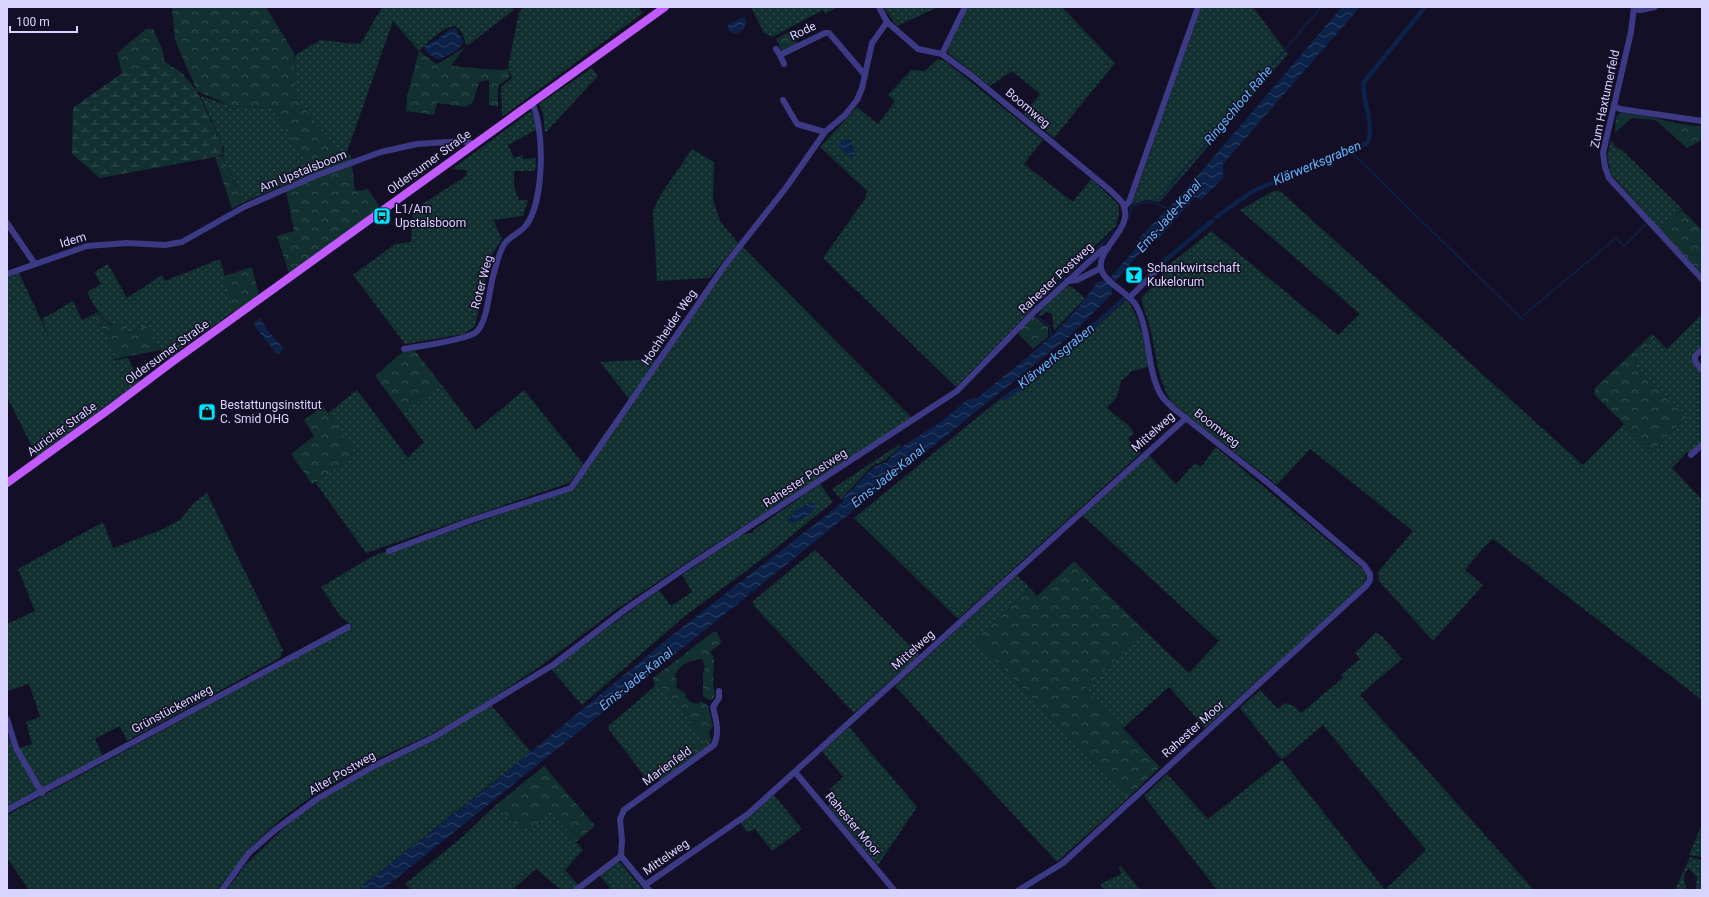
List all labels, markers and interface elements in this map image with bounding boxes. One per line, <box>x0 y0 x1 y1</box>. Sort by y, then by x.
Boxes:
scale bar <box>10 8 77 34</box>
text: 100 m <box>16 15 50 29</box>
street label: Rode <box>788 19 818 43</box>
street label: Zum Haxtumerfeld <box>1588 49 1622 149</box>
water label: Ringschloot Rahe <box>1201 62 1275 147</box>
street label: Boomweg <box>1003 85 1053 131</box>
street label: Oldersumer Straße <box>384 127 474 197</box>
water label: Klärwerksgraben <box>1271 138 1363 188</box>
street label: Am Upstalsboom <box>257 147 349 195</box>
water label: Ems-Jade-Kanal <box>1133 176 1205 255</box>
place label: L1/Am Upstalsboom <box>395 202 466 230</box>
bus stop icon: L1/Am Upstalsboom <box>372 206 392 226</box>
street label: Idem <box>58 229 88 251</box>
street label: Rahester Postweg <box>1016 240 1096 316</box>
street label: Roter Weg <box>468 254 496 310</box>
place label: Schankwirtschaft Kukelorum <box>1147 261 1240 289</box>
bar icon: Schankwirtschaft Kukelorum <box>1124 265 1144 285</box>
street label: Hochheider Weg <box>639 287 699 367</box>
street label: Oldersumer Straße <box>122 317 212 387</box>
water label: Klärwerksgraben <box>1015 320 1097 391</box>
place label: Bestattungsinstitut C. Smid OHG <box>220 398 322 426</box>
street label: Auricher Straße <box>24 399 100 459</box>
shop icon: Bestattungsinstitut C. Smid OHG <box>197 402 217 422</box>
street label: Boomweg <box>1191 406 1243 450</box>
street label: Mittelweg <box>1129 409 1177 455</box>
water label: Ems-Jade-Kanal <box>848 441 929 510</box>
street label: Rahester Postweg <box>761 446 849 510</box>
street label: Mittelweg <box>889 627 937 673</box>
water label: Ems-Jade-Kanal <box>596 644 677 713</box>
street label: Grünstückenweg <box>129 682 215 736</box>
street label: Rahester Moor <box>1159 697 1227 761</box>
street label: Marienfeld <box>640 744 694 788</box>
street label: Alter Postweg <box>306 748 378 798</box>
street label: Rahester Moor <box>822 789 884 859</box>
street label: Mittelweg <box>640 836 692 878</box>

